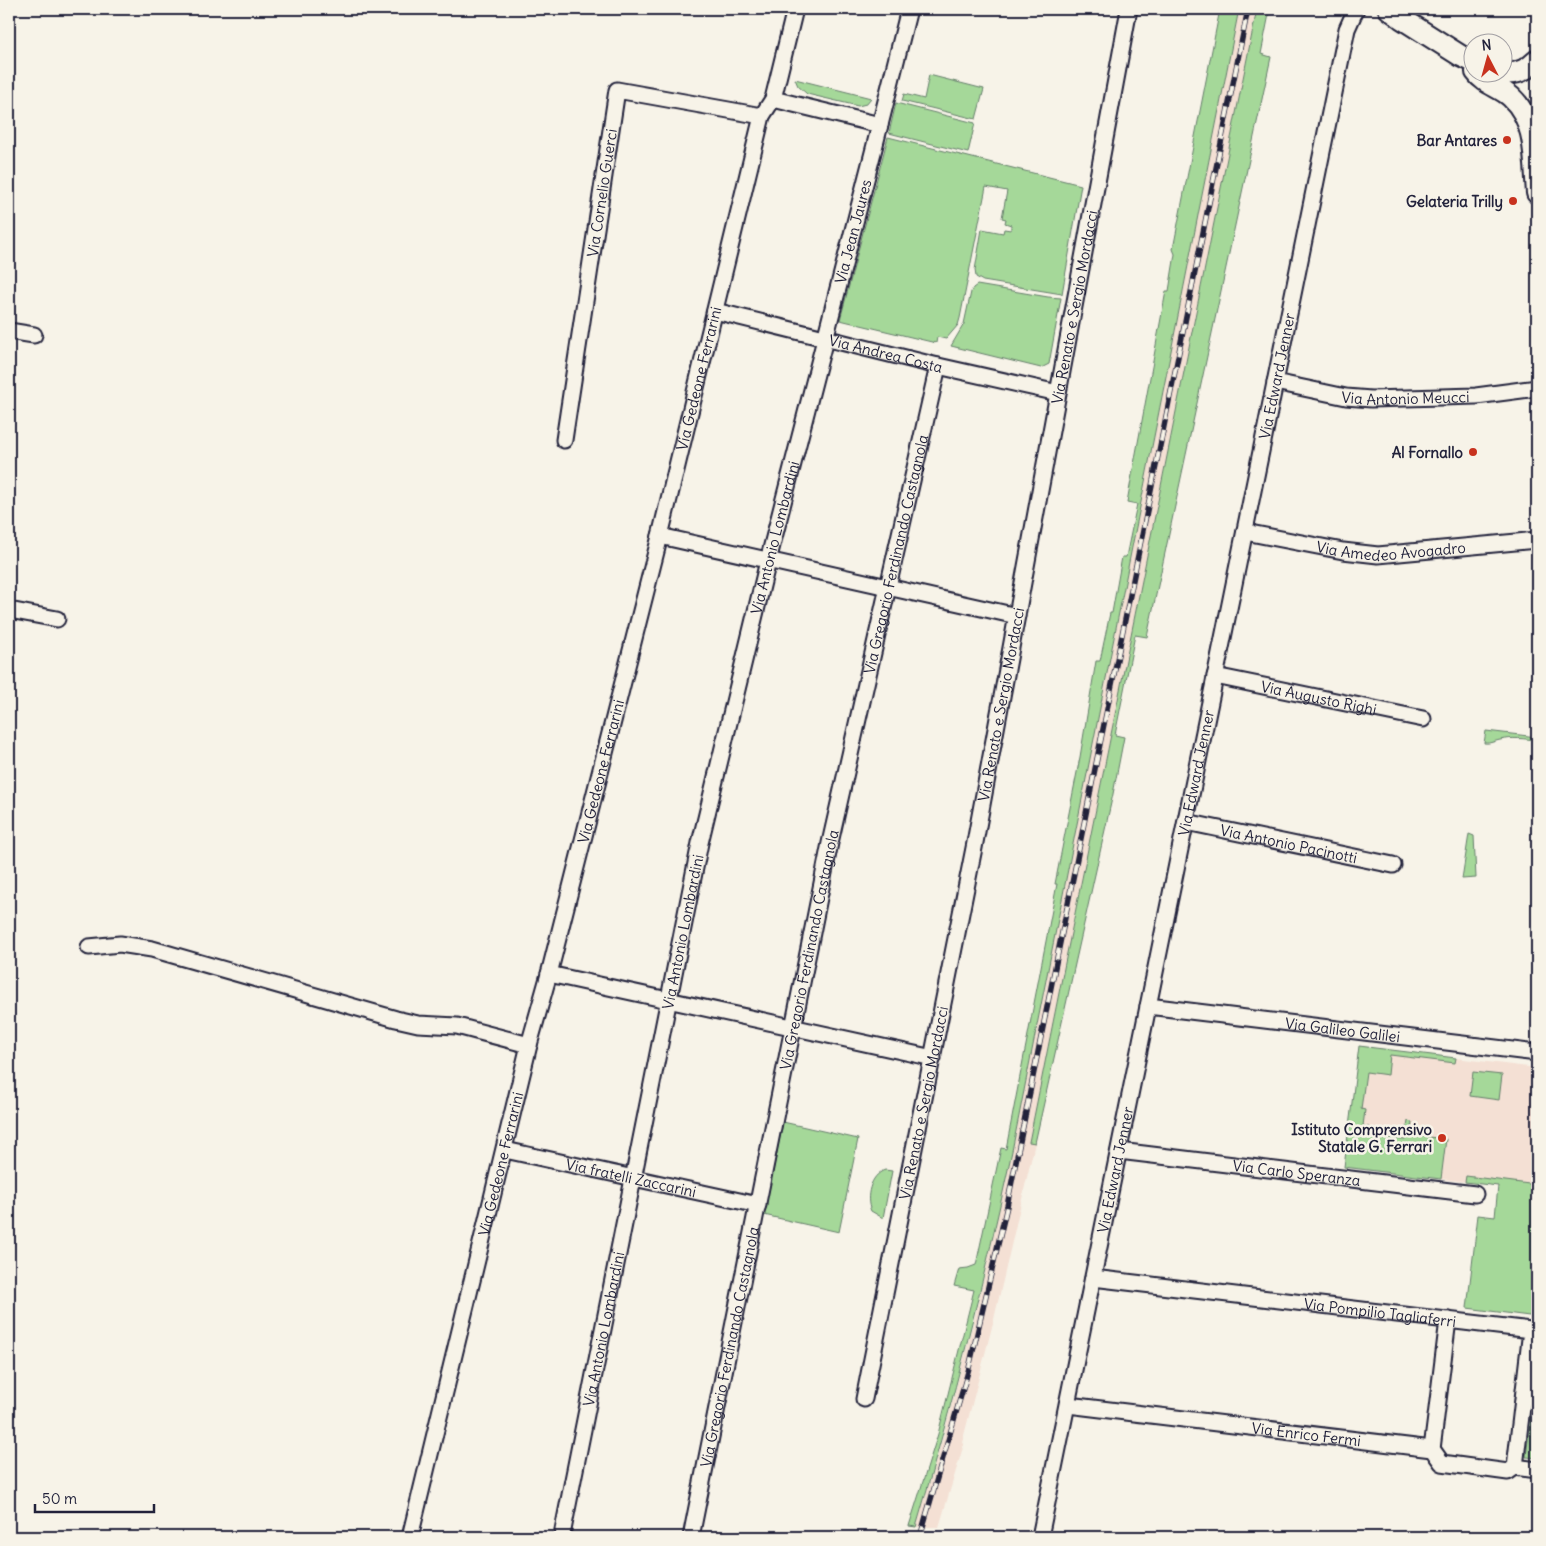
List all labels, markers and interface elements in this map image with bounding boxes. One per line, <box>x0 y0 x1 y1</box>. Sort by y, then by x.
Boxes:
north arrow <box>1464 32 1514 82</box>
text: N <box>1481 36 1492 55</box>
street label: Via Cornelio Guerci <box>582 127 621 258</box>
place label: Bar Antares <box>1417 131 1497 150</box>
marker: Bar Antares <box>1501 134 1513 146</box>
street label: Via Jean Jaures <box>830 177 875 285</box>
place label: Gelateria Trilly <box>1406 192 1503 212</box>
marker: Gelateria Trilly <box>1507 195 1519 207</box>
street label: Via Renato e Sergio Mordacci <box>1047 209 1101 405</box>
street label: Via Gedeone Ferrarini <box>672 304 725 452</box>
street label: Via Edward Jenner <box>1254 311 1299 441</box>
street label: Via Andrea Costa <box>827 330 945 376</box>
street label: Via Antonio Meucci <box>1341 387 1470 409</box>
street label: Via Gregorio Ferdinando Castagnola <box>859 432 932 676</box>
place label: Al Fornallo <box>1392 443 1464 462</box>
marker: Al Fornallo <box>1467 446 1479 458</box>
street label: Via Antonio Lombardini <box>746 459 803 616</box>
street label: Via Amedeo Avogadro <box>1315 537 1466 565</box>
street label: Via Renato e Sergio Mordacci <box>973 606 1028 803</box>
street label: Via Augusto Righi <box>1259 676 1378 719</box>
street label: Via Gedeone Ferrarini <box>573 698 628 845</box>
street label: Via Edward Jenner <box>1173 708 1218 837</box>
street label: Via Antonio Pacinotti <box>1219 820 1359 867</box>
street label: Via Gregorio Ferdinando Castagnola <box>775 827 842 1072</box>
street label: Via Antonio Lombardini <box>658 853 707 1011</box>
street label: Via Renato e Sergio Mordacci <box>895 1005 952 1201</box>
street label: Via Galileo Galilei <box>1284 1013 1401 1046</box>
street label: Via Gedeone Ferrarini <box>474 1090 527 1238</box>
street label: Via Edward Jenner <box>1093 1105 1137 1234</box>
place label: Istituto Comprensivo Statale G. Ferrari <box>1291 1120 1433 1156</box>
marker: Istituto Comprensivo Statale G. Ferrari <box>1436 1132 1448 1144</box>
street label: Via fratelli Zaccarini <box>564 1154 698 1201</box>
street label: Via Carlo Speranza <box>1232 1155 1362 1190</box>
street label: Via Gregorio Ferdinando Castagnola <box>696 1224 763 1469</box>
street label: Via Antonio Lombardini <box>578 1250 628 1408</box>
street label: Via Pompilio Tagliaferri <box>1303 1294 1457 1331</box>
street label: Via Enrico Fermi <box>1251 1418 1362 1450</box>
scale bar <box>35 1481 154 1513</box>
text: 50 m <box>42 1489 77 1508</box>

